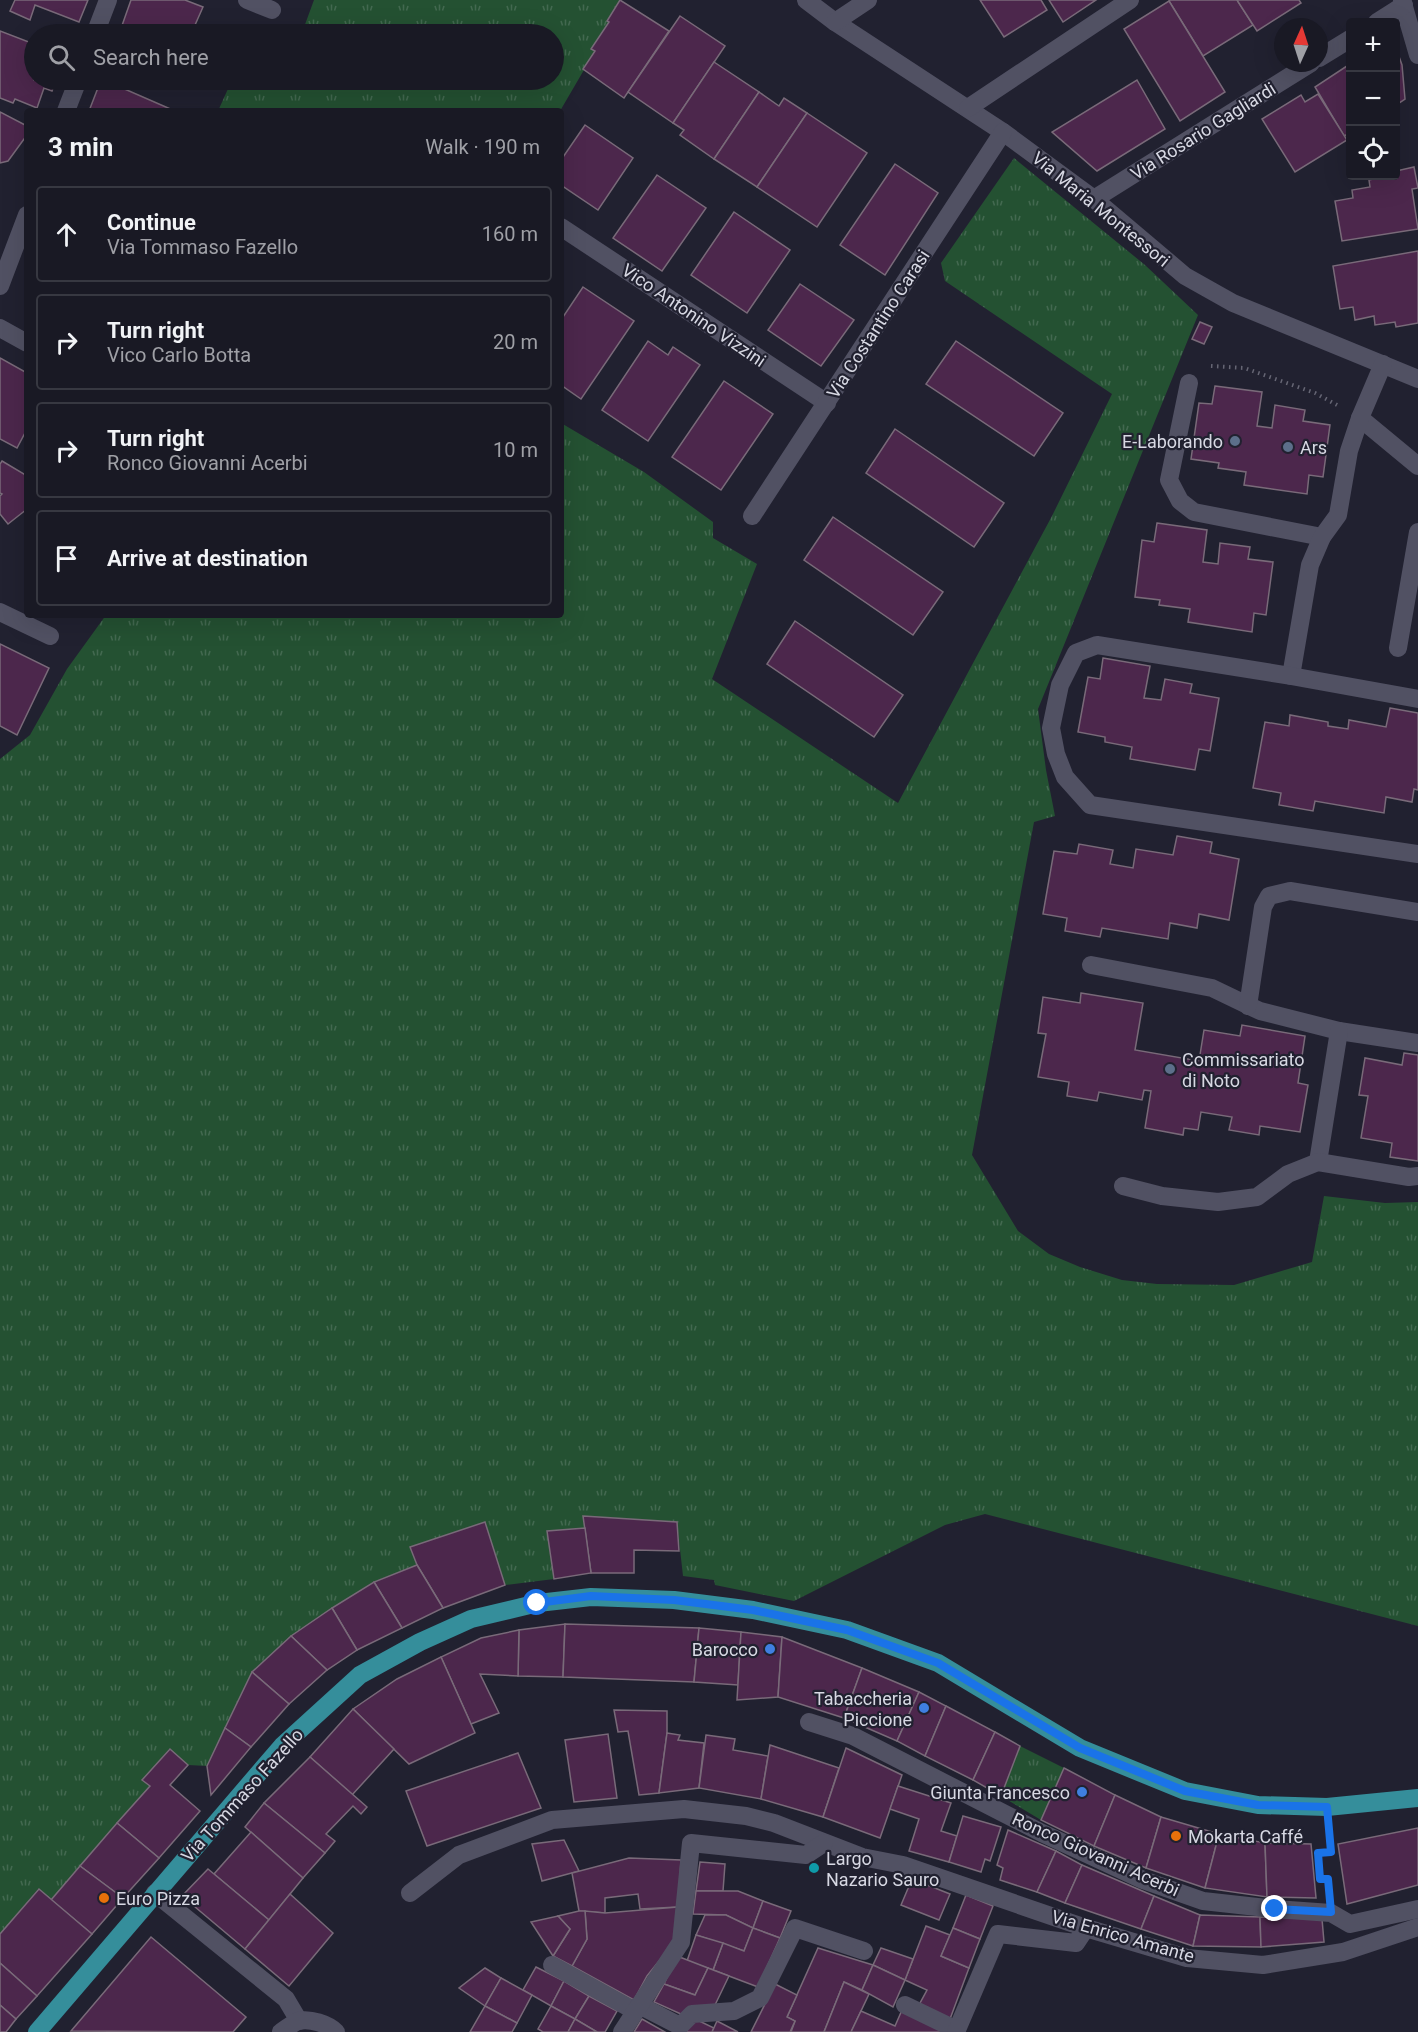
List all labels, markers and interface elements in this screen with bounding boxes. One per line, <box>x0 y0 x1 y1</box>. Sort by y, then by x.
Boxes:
north arrow <box>1274 18 1328 72</box>
map controls <box>1346 18 1400 180</box>
button: + <box>1346 18 1400 72</box>
search box <box>24 24 564 90</box>
icon: search <box>45 41 78 74</box>
text: Search here <box>93 45 209 70</box>
button: − <box>1346 72 1400 126</box>
street label: Via Rosario Gagliardi <box>1127 78 1279 184</box>
button: locate <box>1346 126 1400 180</box>
text: 3 min <box>48 132 113 162</box>
text: Walk · 190 m <box>425 135 540 159</box>
street label: Via Maria Montessori <box>1028 147 1174 271</box>
text: Continue <box>107 210 196 235</box>
icon: ahead <box>50 218 83 251</box>
text: 160 m <box>482 222 538 246</box>
text: Via Tommaso Fazello <box>107 235 298 259</box>
street label: Via Costantino Carasi <box>822 246 934 402</box>
street label: Vico Antonino Vizzini <box>618 259 770 371</box>
text: Turn right <box>107 318 204 343</box>
icon: right <box>50 326 83 359</box>
text: 20 m <box>493 330 538 354</box>
text: Vico Carlo Botta <box>107 343 251 367</box>
text: Turn right <box>107 426 204 451</box>
place label: E-Laborando <box>1122 431 1223 452</box>
icon: right <box>50 434 83 467</box>
marker: E-Laborando <box>1228 434 1242 448</box>
place label: Ars <box>1300 437 1327 458</box>
text: 10 m <box>493 438 538 462</box>
marker: Ars <box>1281 440 1295 454</box>
text: Ronco Giovanni Acerbi <box>107 451 308 475</box>
icon: arrive <box>50 542 83 575</box>
text: Arrive at destination <box>107 546 308 571</box>
place label: Commissariato di Noto <box>1182 1049 1305 1091</box>
marker: Commissariato di Noto <box>1163 1062 1177 1076</box>
route start <box>523 1589 549 1615</box>
place label: Barocco <box>692 1639 758 1660</box>
marker: Barocco <box>763 1642 777 1656</box>
place label: Tabaccheria Piccione <box>814 1688 912 1730</box>
marker: Tabaccheria Piccione <box>917 1701 931 1715</box>
street label: Via Tommaso Fazello <box>177 1724 307 1866</box>
place label: Giunta Francesco <box>930 1782 1070 1803</box>
marker: Giunta Francesco <box>1075 1785 1089 1799</box>
street label: Ronco Giovanni Acerbi <box>1009 1808 1183 1900</box>
place label: Mokarta Caffé <box>1188 1826 1303 1847</box>
marker: Mokarta Caffé <box>1169 1829 1183 1843</box>
place label: Largo Nazario Sauro <box>826 1848 939 1890</box>
marker: Largo Nazario Sauro <box>807 1861 821 1875</box>
place label: Euro Pizza <box>116 1888 200 1909</box>
marker: Euro Pizza <box>97 1891 111 1905</box>
route end <box>1261 1895 1287 1921</box>
street label: Via Enrico Amante <box>1049 1906 1197 1966</box>

